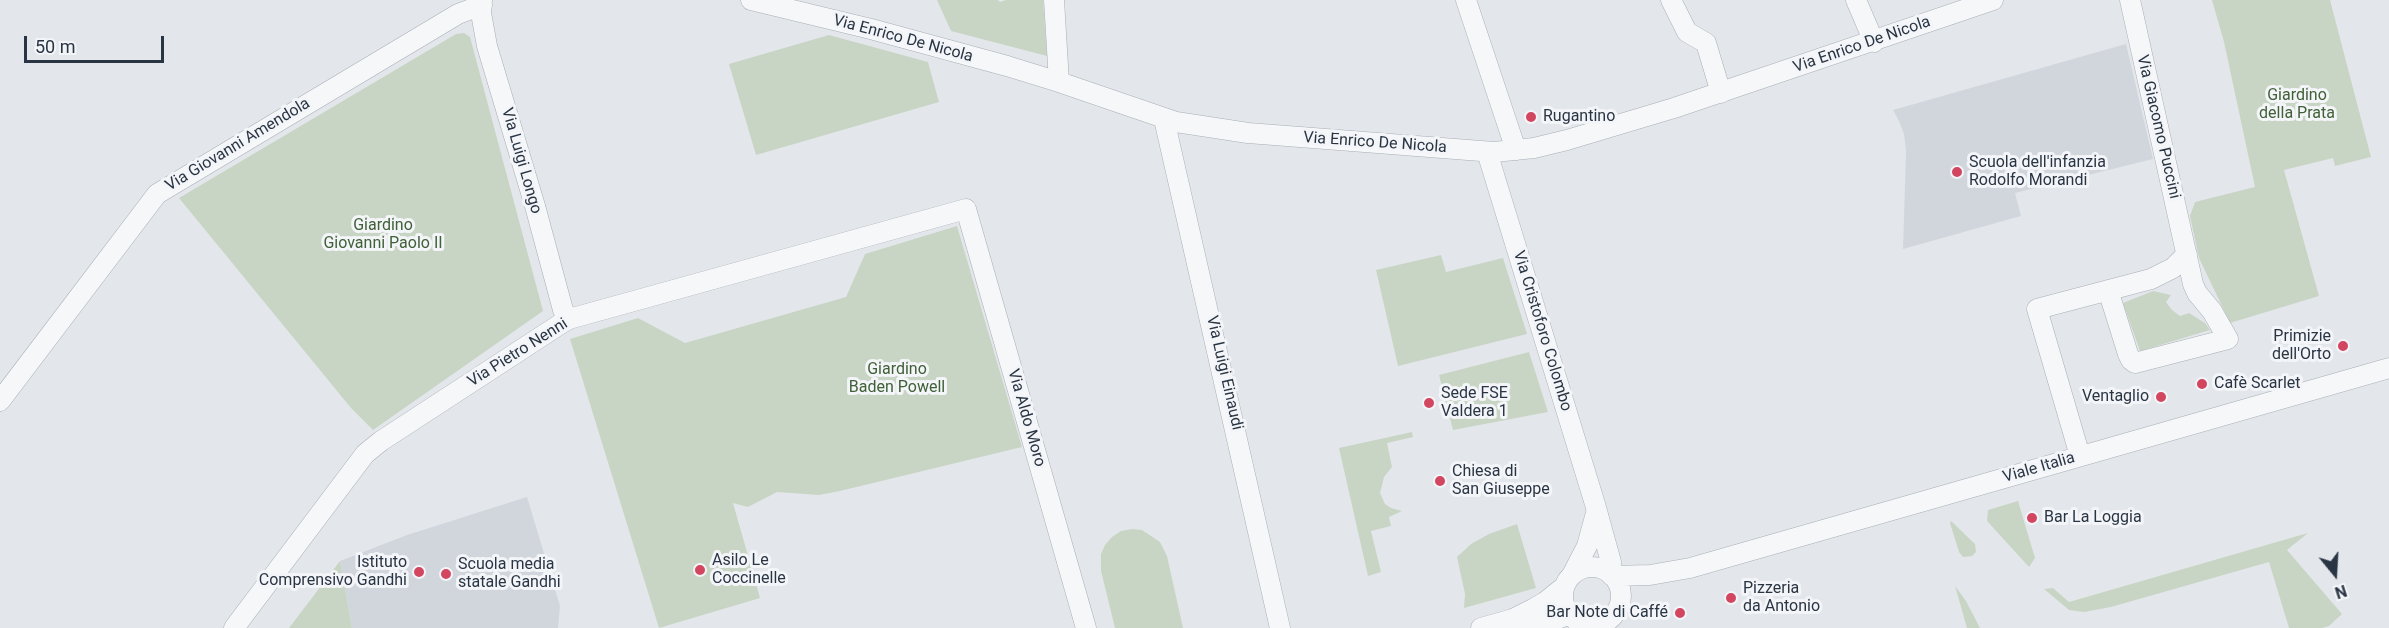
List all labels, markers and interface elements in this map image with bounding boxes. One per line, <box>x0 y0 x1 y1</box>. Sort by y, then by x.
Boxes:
street label: Via Enrico De Nicola <box>831 11 975 67</box>
street label: Via Enrico De Nicola <box>1791 13 1933 77</box>
scale bar <box>27 24 166 62</box>
text: 50 m <box>35 36 75 57</box>
street label: Via Giacomo Puccini <box>2132 53 2184 201</box>
park label: Giardino della Prata <box>2259 86 2335 124</box>
street label: Via Giovanni Amendola <box>162 94 314 196</box>
street label: Via Luigi Longo <box>497 106 545 216</box>
place label: Rugantino <box>1543 107 1615 127</box>
marker: Rugantino <box>1524 110 1538 124</box>
street label: Via Enrico De Nicola <box>1303 128 1447 158</box>
place label: Scuola dell'infanzia Rodolfo Morandi <box>1969 153 2106 191</box>
marker: Scuola dell'infanzia Rodolfo Morandi <box>1950 165 1964 179</box>
park label: Giardino Giovanni Paolo II <box>323 216 443 254</box>
street label: Via Cristoforo Colombo <box>1508 248 1576 414</box>
street label: Via Luigi Einaudi <box>1202 314 1246 432</box>
street label: Via Pietro Nenni <box>464 315 572 391</box>
place label: Primizie dell'Orto <box>2272 327 2331 365</box>
marker: Primizie dell'Orto <box>2336 339 2350 353</box>
park label: Giardino Baden Powell <box>849 360 945 398</box>
street label: Via Aldo Moro <box>1003 367 1049 469</box>
place label: Cafè Scarlet <box>2214 374 2301 394</box>
marker: Cafè Scarlet <box>2195 377 2209 391</box>
place label: Sede FSE Valdera 1 <box>1441 384 1508 422</box>
place label: Ventaglio <box>2082 387 2149 407</box>
marker: Ventaglio <box>2154 390 2168 404</box>
marker: Sede FSE Valdera 1 <box>1422 396 1436 410</box>
street label: Viale Italia <box>2001 449 2077 487</box>
place label: Chiesa di San Giuseppe <box>1452 462 1550 500</box>
marker: Chiesa di San Giuseppe <box>1433 474 1447 488</box>
place label: Bar La Loggia <box>2044 508 2142 528</box>
marker: Bar La Loggia <box>2025 511 2039 525</box>
north arrow <box>2305 544 2365 604</box>
place label: Asilo Le Coccinelle <box>712 551 786 589</box>
place label: Istituto Comprensivo Gandhi <box>259 553 407 591</box>
place label: Scuola media statale Gandhi <box>458 555 561 593</box>
marker: Asilo Le Coccinelle <box>693 563 707 577</box>
marker: Istituto Comprensivo Gandhi <box>412 565 426 579</box>
marker: Scuola media statale Gandhi <box>439 567 453 581</box>
place label: Pizzeria da Antonio <box>1743 579 1820 617</box>
text: N <box>2332 581 2349 602</box>
marker: Pizzeria da Antonio <box>1724 591 1738 605</box>
place label: Bar Note di Caffé <box>1546 603 1668 623</box>
marker: Bar Note di Caffé <box>1673 606 1687 620</box>

